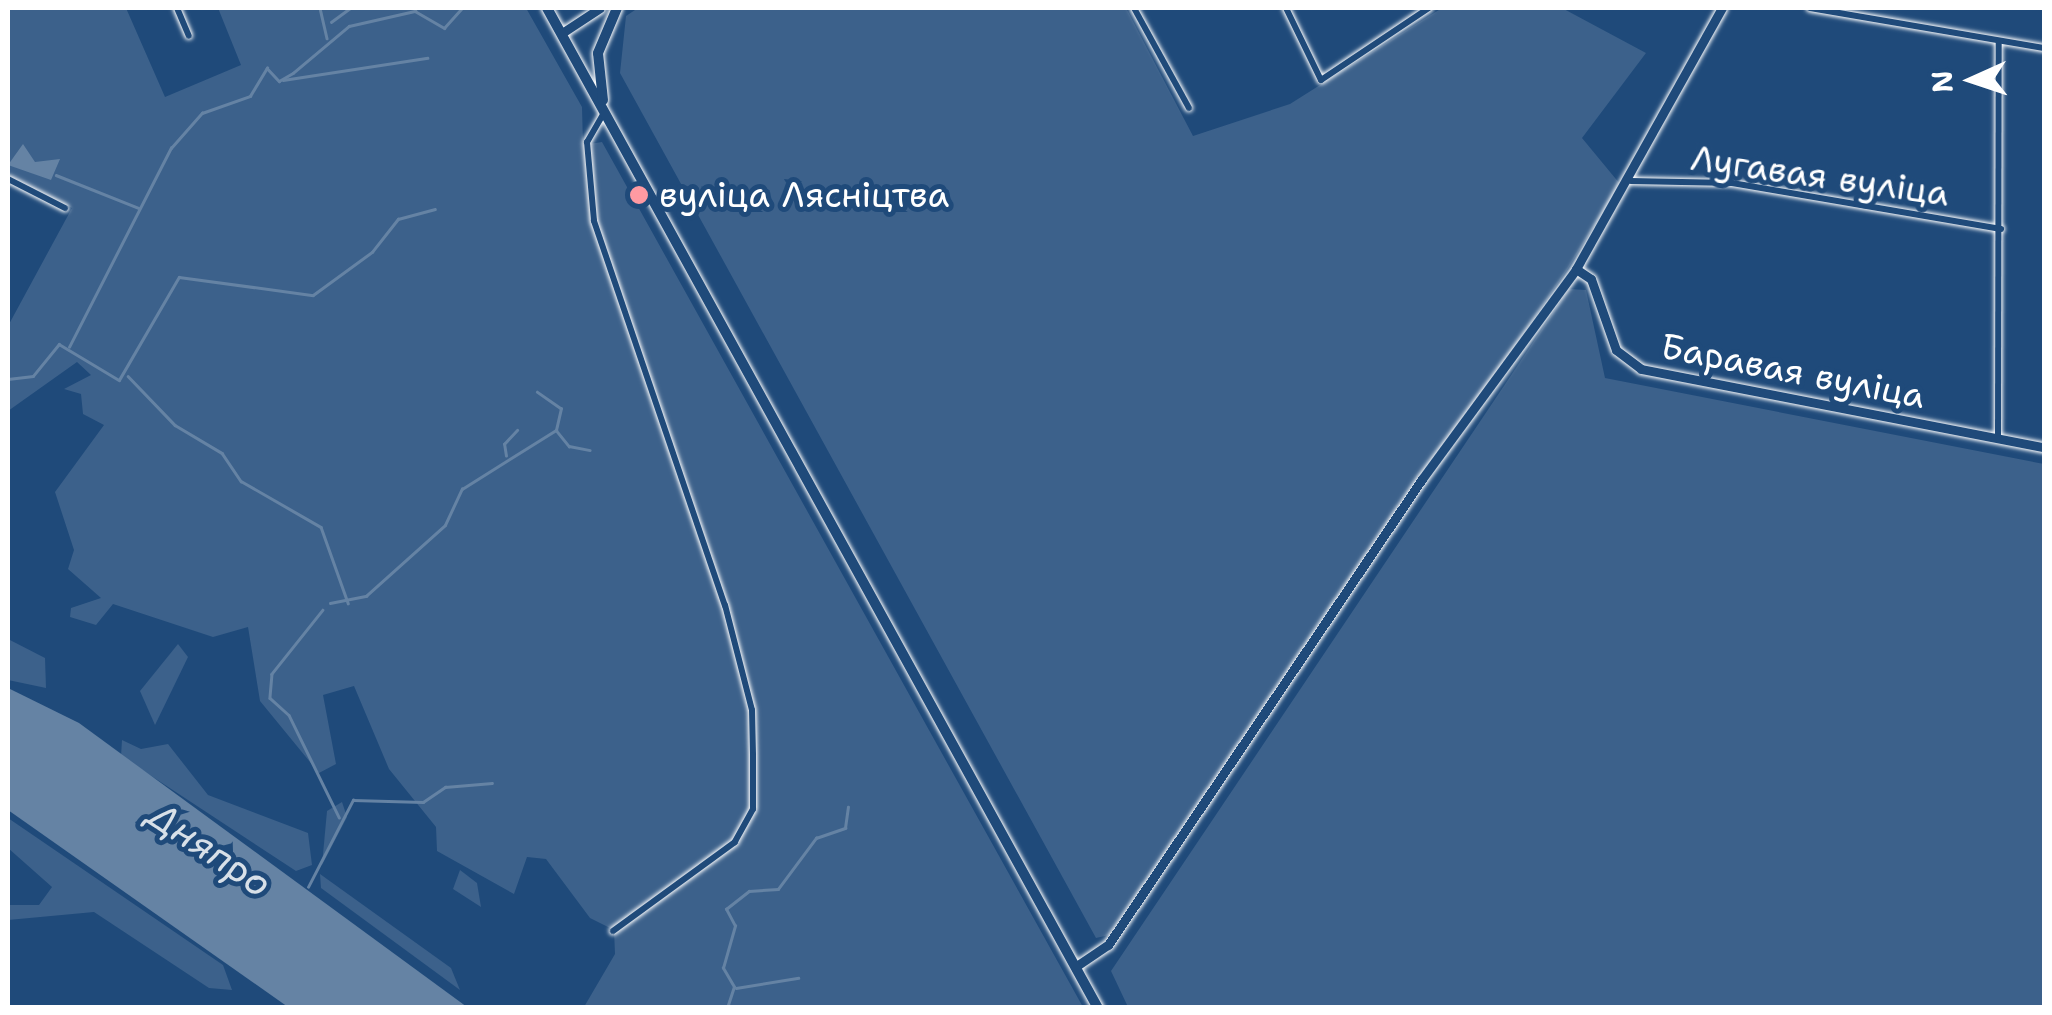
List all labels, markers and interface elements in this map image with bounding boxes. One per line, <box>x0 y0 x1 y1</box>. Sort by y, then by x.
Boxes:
north arrow <box>1922 30 2022 130</box>
text: N <box>1922 69 1962 94</box>
street label: Лугавая вуліца <box>1688 137 1952 215</box>
place label: вуліца Лясніцтва <box>659 174 949 216</box>
marker: вуліца Лясніцтва <box>628 184 650 206</box>
street label: Баравая вуліца <box>1657 325 1929 417</box>
water label: Дняпро <box>140 791 280 907</box>

